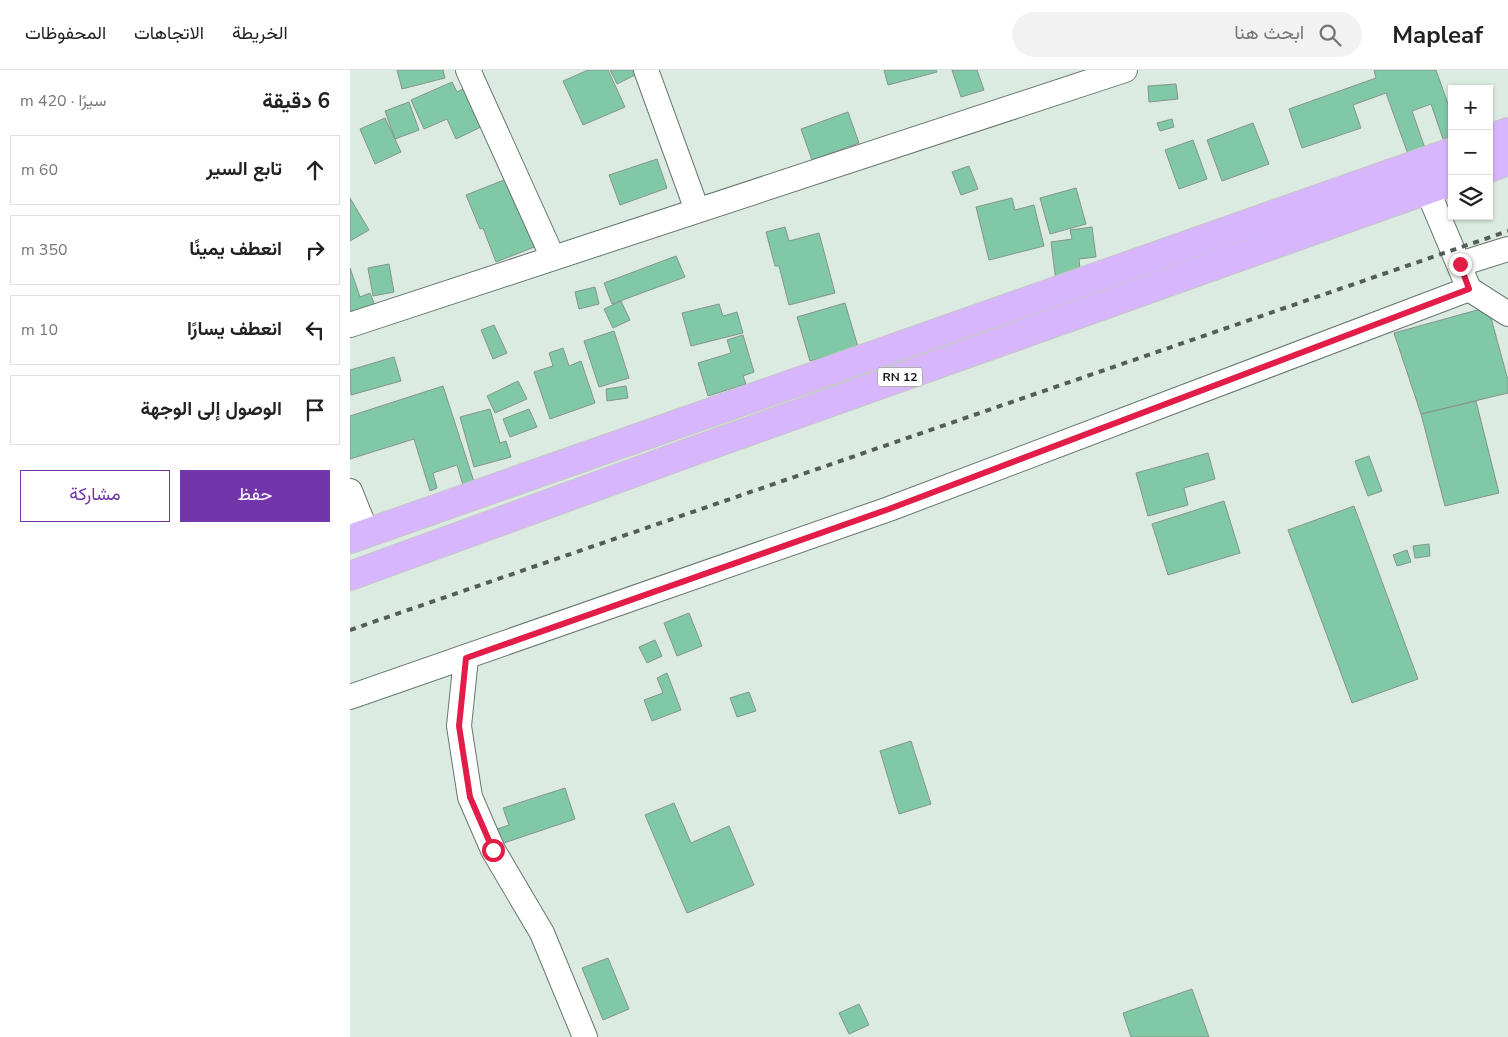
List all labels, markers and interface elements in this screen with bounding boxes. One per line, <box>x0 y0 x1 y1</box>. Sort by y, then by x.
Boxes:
search box <box>1012 12 1362 57</box>
text: Mapleaf <box>1392 19 1483 51</box>
text: ابحث هنا <box>1234 20 1304 46</box>
text: المحفوظات <box>25 21 106 45</box>
text: الاتجاهات <box>134 21 204 45</box>
text: الخريطة <box>232 21 288 45</box>
icon: search <box>1316 21 1344 49</box>
map controls <box>1448 85 1493 220</box>
button: + <box>1448 85 1493 130</box>
text: 6 دقيقة <box>262 87 330 115</box>
text: سيرًا · 420 m <box>20 90 106 112</box>
button: − <box>1448 130 1493 175</box>
text: تابع السير <box>206 156 282 182</box>
icon: ahead <box>301 156 329 184</box>
text: 60 m <box>21 159 58 181</box>
button: layers <box>1448 175 1493 220</box>
text: انعطف يمينًا <box>189 236 282 262</box>
icon: right <box>301 236 329 264</box>
text: 350 m <box>21 239 68 261</box>
route end <box>1449 253 1472 276</box>
text: انعطف يسارًا <box>187 316 282 342</box>
icon: left <box>301 316 329 344</box>
text: 10 m <box>21 319 58 341</box>
road number: RN 12 <box>878 368 922 386</box>
text: الوصول إلى الوجهة <box>140 396 282 422</box>
icon: arrive <box>301 396 329 424</box>
button: مشاركة <box>20 470 170 522</box>
button: حفظ <box>180 470 330 522</box>
route start <box>482 839 505 862</box>

